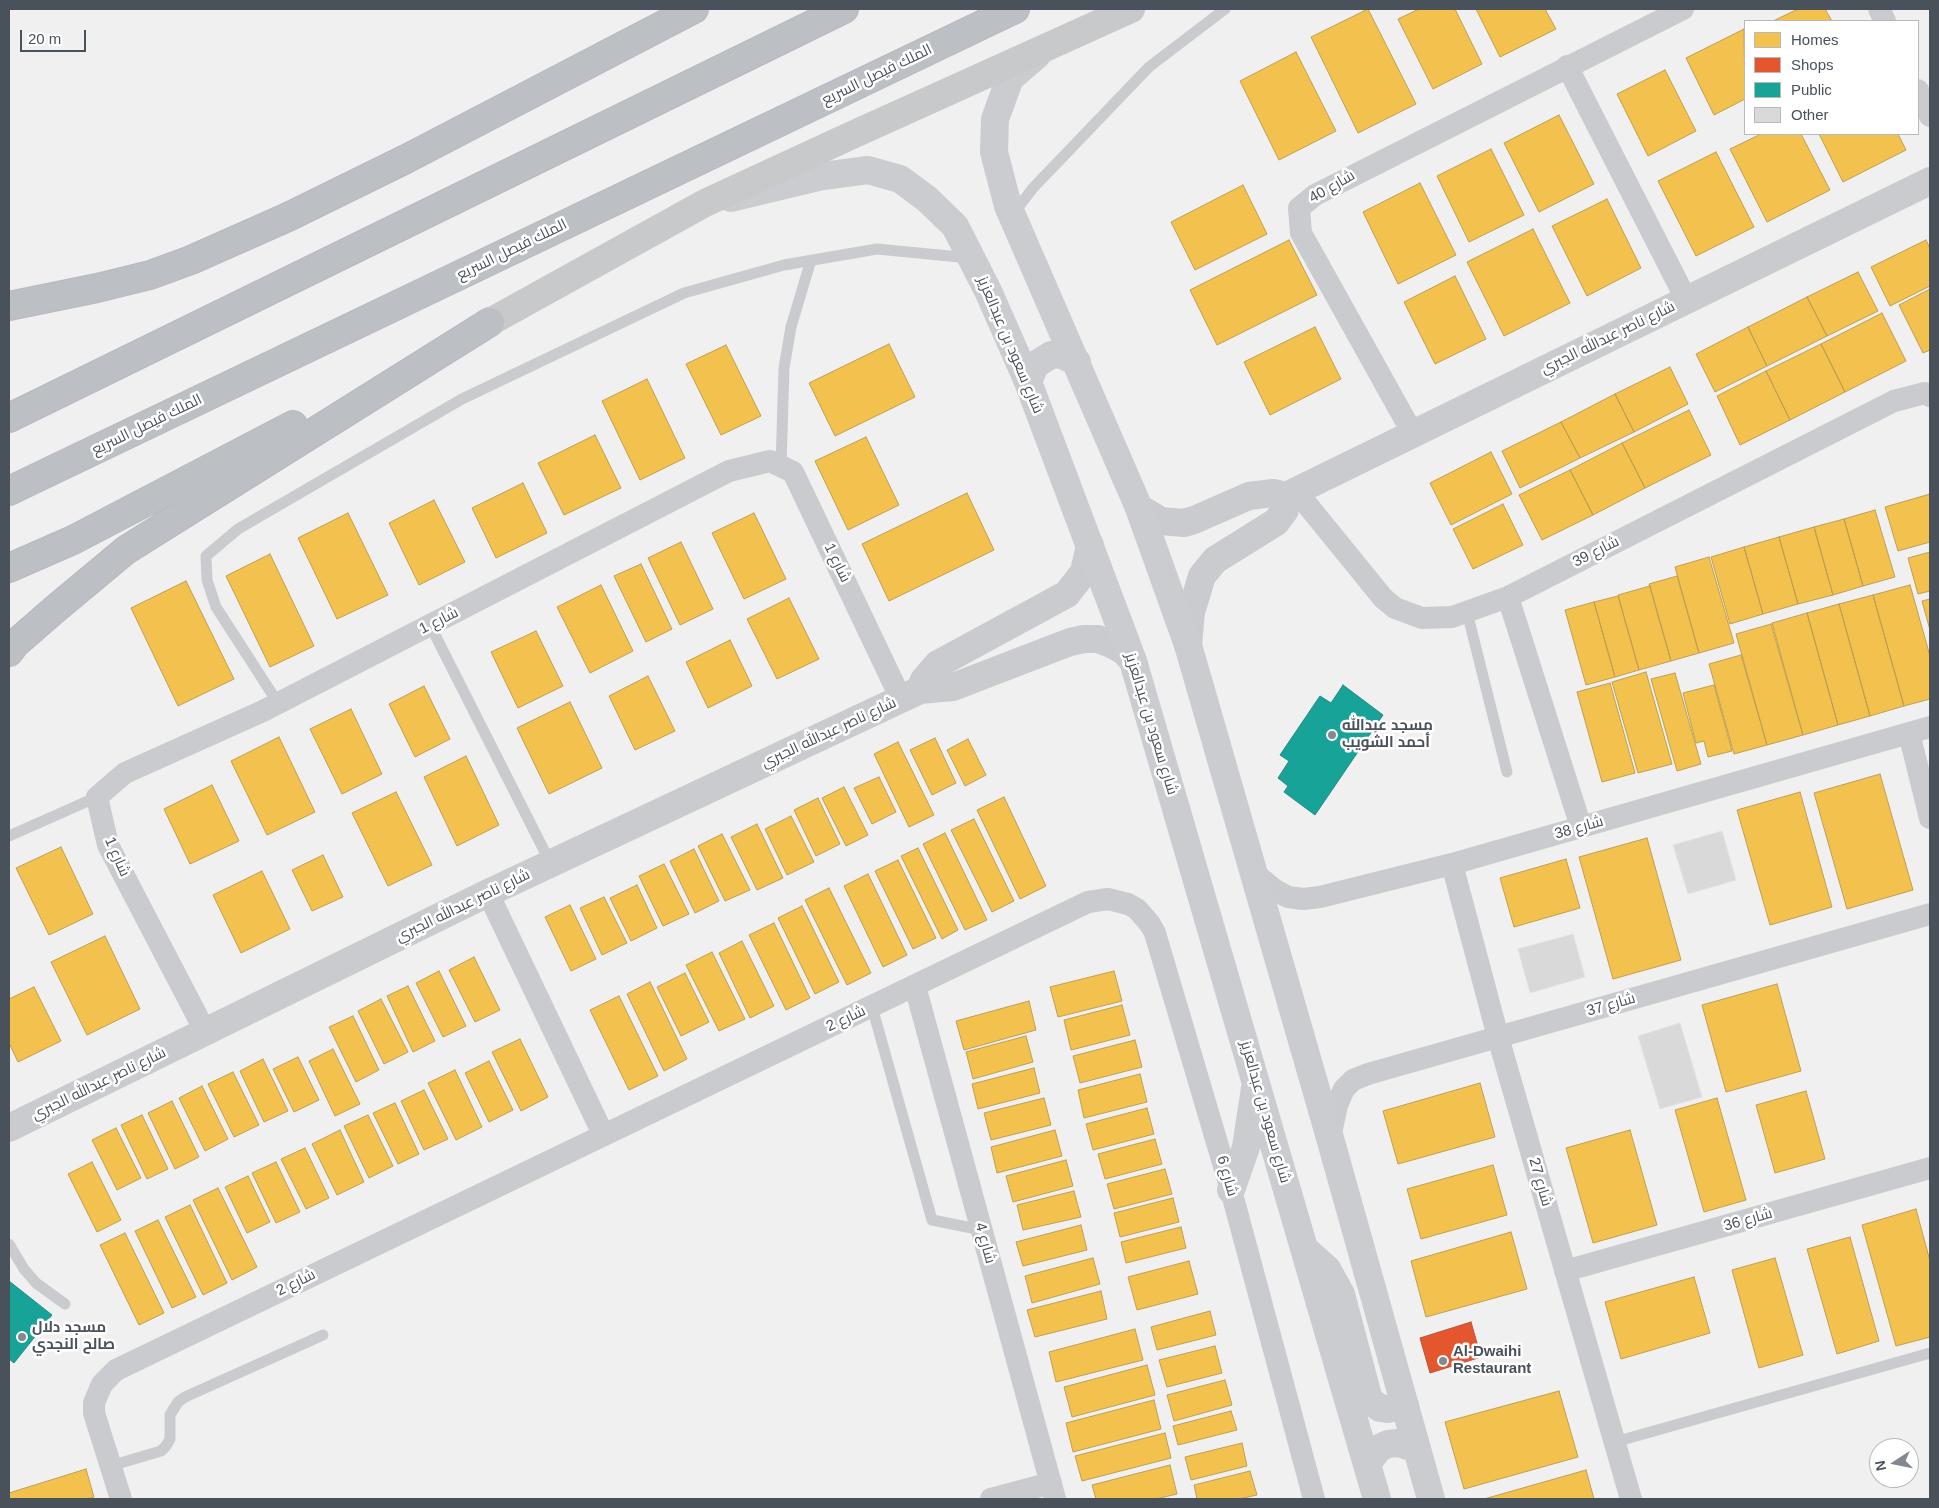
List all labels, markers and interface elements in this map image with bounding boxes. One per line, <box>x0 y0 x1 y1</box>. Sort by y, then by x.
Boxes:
scale bar <box>22 20 89 52</box>
legend <box>1744 20 1919 135</box>
text: 20 m <box>28 30 61 47</box>
text: Homes <box>1791 31 1839 48</box>
street label: الملك فيصل السريع <box>819 41 935 109</box>
text: Shops <box>1791 56 1834 73</box>
text: Public <box>1791 81 1832 98</box>
text: Other <box>1791 106 1829 123</box>
street label: شارع 40 <box>1306 167 1358 207</box>
street label: الملك فيصل السريع <box>454 216 570 284</box>
street label: شارع سعود بن عبدالعزيز <box>973 274 1047 416</box>
street label: شارع ناصر عبدالله الجبري <box>1538 298 1678 378</box>
street label: الملك فيصل السريع <box>89 391 205 459</box>
street label: شارع 39 <box>1570 533 1622 571</box>
street label: شارع 1 <box>820 540 854 586</box>
street label: شارع 1 <box>416 604 462 638</box>
street label: شارع سعود بن عبدالعزيز <box>1121 651 1181 797</box>
street label: شارع ناصر عبدالله الجبري <box>759 694 899 772</box>
place label: مسجد عبدالله أحمد الشويب <box>1342 717 1433 752</box>
marker: مسجد عبدالله أحمد الشويب <box>1326 729 1338 741</box>
street label: شارع 38 <box>1553 812 1605 844</box>
street label: شارع 1 <box>100 834 134 880</box>
street label: شارع ناصر عبدالله الجبري <box>393 866 533 946</box>
street label: شارع 37 <box>1585 989 1637 1021</box>
street label: شارع 2 <box>823 1002 869 1036</box>
street label: شارع سعود بن عبدالعزيز <box>1236 1039 1294 1185</box>
street label: شارع ناصر عبدالله الجبري <box>29 1044 169 1124</box>
street label: شارع 6 <box>1213 1154 1241 1198</box>
street label: شارع 27 <box>1524 1156 1556 1208</box>
street label: شارع 36 <box>1722 1204 1774 1236</box>
street label: شارع 4 <box>971 1221 999 1265</box>
street label: شارع 2 <box>273 1266 319 1300</box>
place label: مسجد دلال صالح النجدي <box>32 1319 115 1354</box>
marker: مسجد دلال صالح النجدي <box>16 1331 28 1343</box>
place label: Al-Dwaihi Restaurant <box>1453 1343 1531 1378</box>
marker: Al-Dwaihi Restaurant <box>1437 1355 1449 1367</box>
north arrow <box>1869 1438 1919 1488</box>
text: N <box>1871 1459 1889 1472</box>

